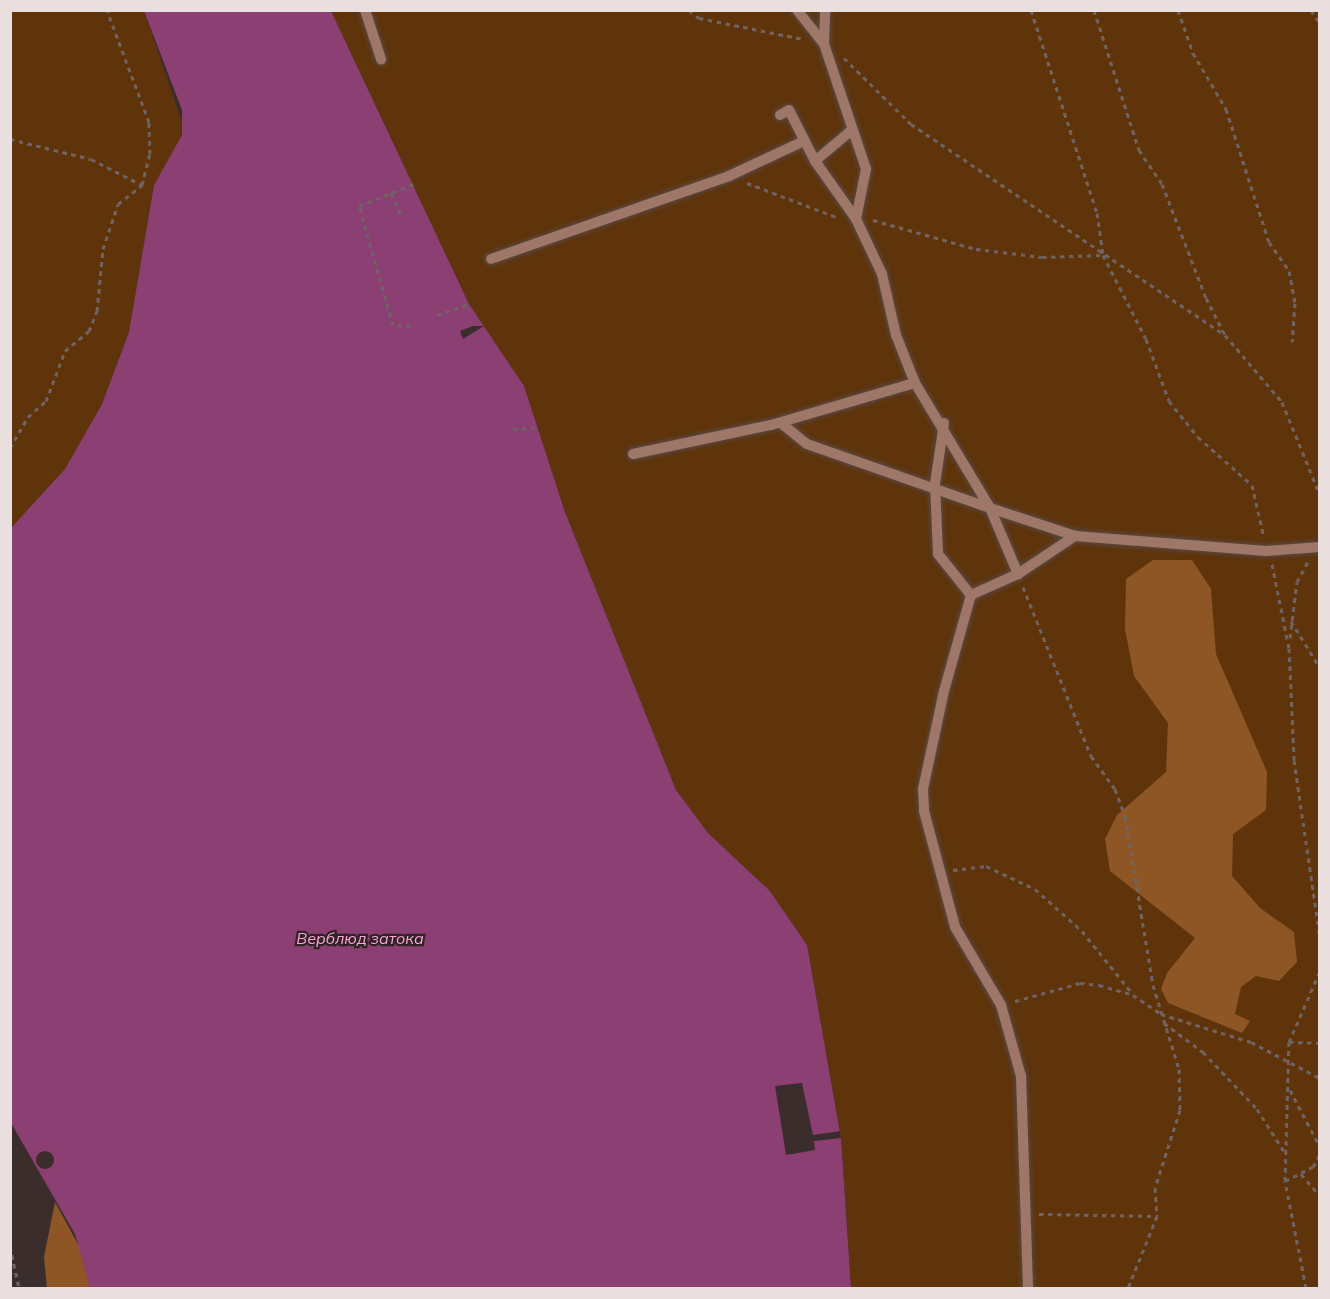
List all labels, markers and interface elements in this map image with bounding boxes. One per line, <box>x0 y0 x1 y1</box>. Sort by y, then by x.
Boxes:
water label: Верблюд затока <box>296 928 424 948</box>

